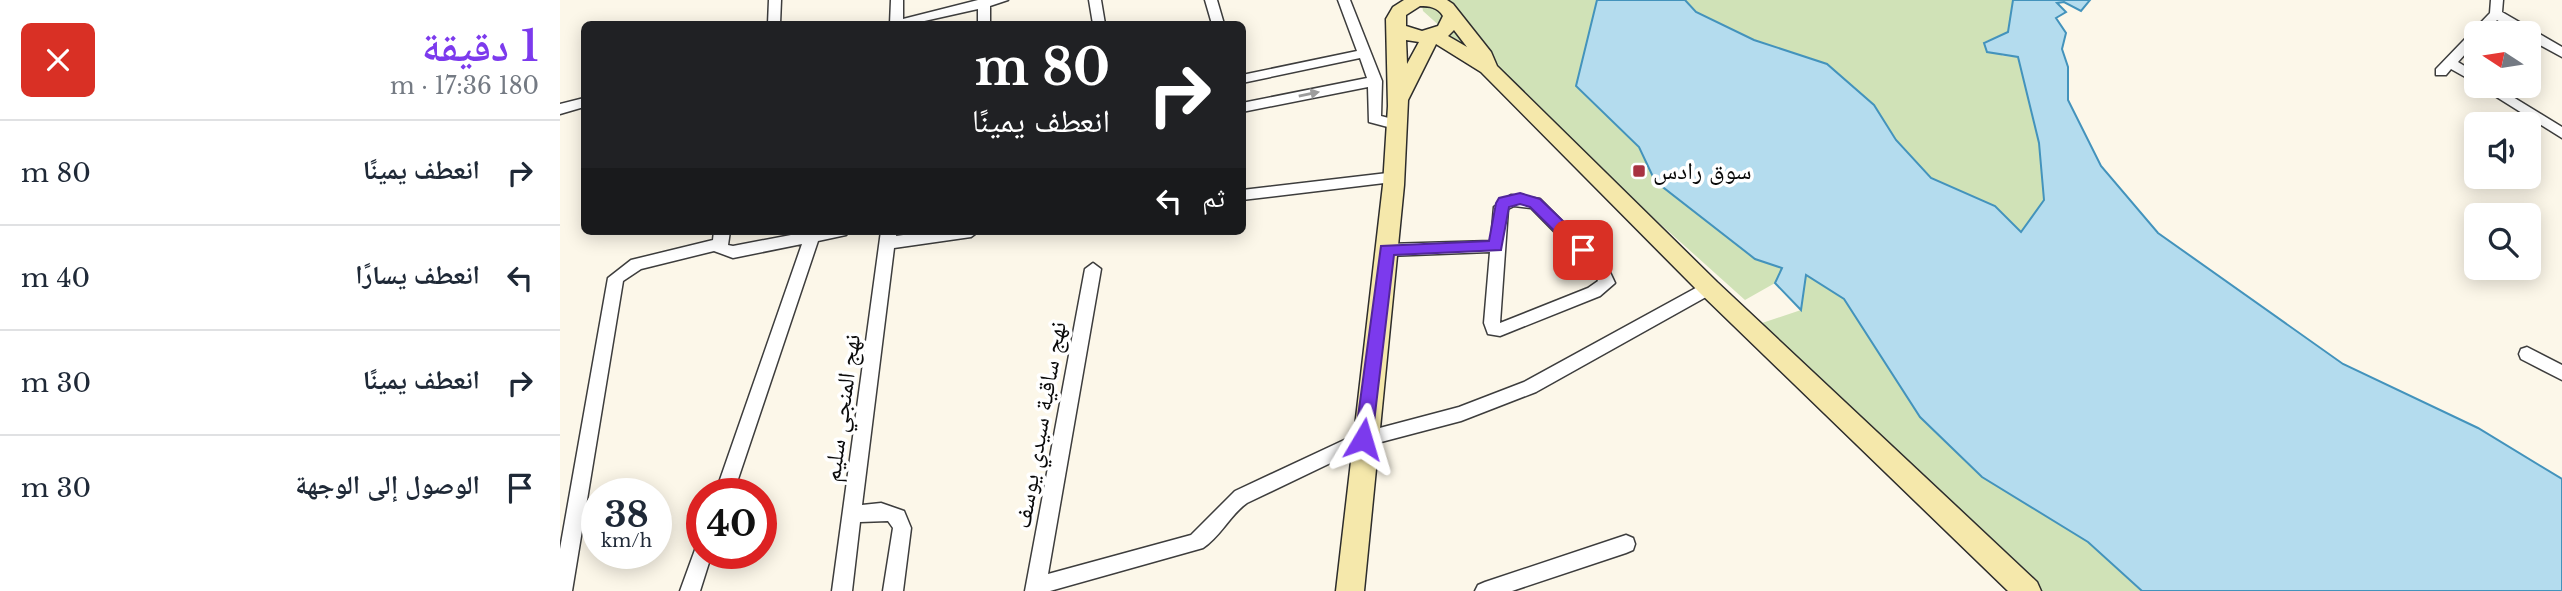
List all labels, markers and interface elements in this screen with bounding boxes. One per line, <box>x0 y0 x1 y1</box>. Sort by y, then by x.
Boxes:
text: 1 دقيقة <box>422 20 539 72</box>
north arrow <box>2464 21 2541 98</box>
map controls <box>2464 21 2541 280</box>
button: close <box>21 23 95 97</box>
text: 80 m <box>975 37 1110 98</box>
icon: right <box>1134 49 1225 140</box>
text: 180 m · 17:36 <box>390 72 539 100</box>
one-way arrow <box>1298 89 1320 100</box>
text: انعطف يمينًا <box>972 101 1110 141</box>
button: sound <box>2464 112 2541 189</box>
text: انعطف يمينًا <box>363 154 480 186</box>
icon: right <box>501 154 539 192</box>
place label: سوق رادس <box>1653 156 1752 185</box>
text: 80 m <box>21 157 91 189</box>
marker: سوق رادس <box>1631 163 1647 179</box>
icon: left <box>1150 182 1188 220</box>
text: ثم <box>1202 182 1225 214</box>
button: search <box>2464 203 2541 280</box>
pin <box>1553 220 1613 280</box>
icon: arrive <box>1564 231 1602 269</box>
text: انعطف يسارًا <box>355 259 480 291</box>
icon: left <box>501 259 539 297</box>
text: 40 m <box>21 262 90 294</box>
street label: نهج ساقية سيدي يوسف <box>1007 319 1077 531</box>
street label: نهج المنجي سليم <box>817 332 871 484</box>
text: انعطف يمينًا <box>363 364 480 396</box>
icon: right <box>501 364 539 402</box>
text: 30 m <box>21 367 91 399</box>
position arrow <box>1326 402 1400 476</box>
text: الوصول إلى الوجهة <box>295 469 480 501</box>
icon: arrive <box>501 469 539 507</box>
text: 30 m <box>21 472 91 504</box>
speed limit sign: 40 <box>686 478 777 569</box>
text: 38 <box>604 493 649 536</box>
text: km/h <box>601 530 652 552</box>

